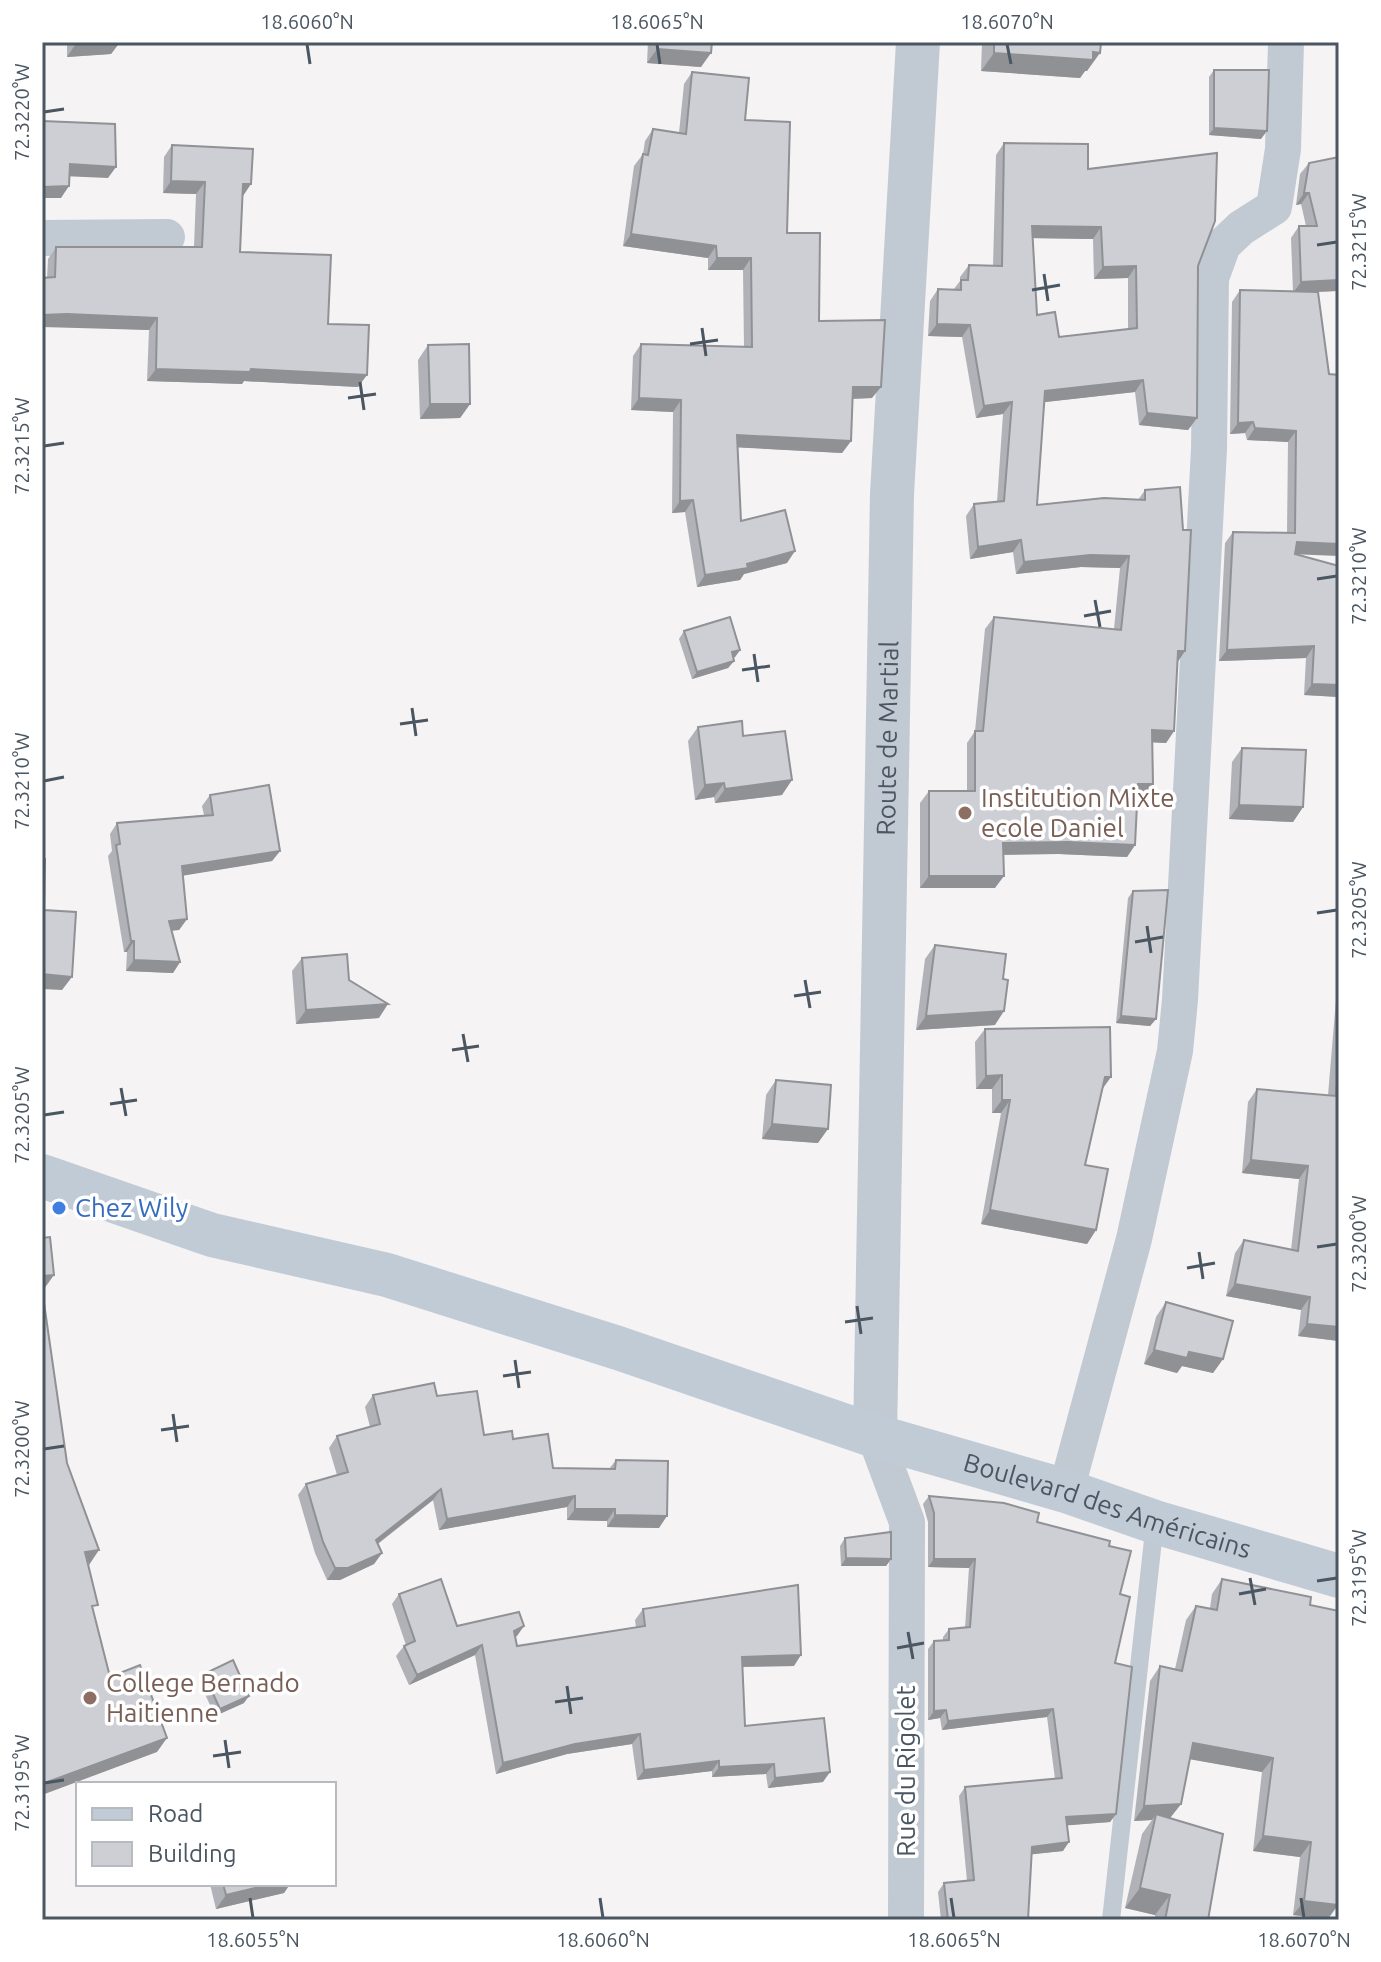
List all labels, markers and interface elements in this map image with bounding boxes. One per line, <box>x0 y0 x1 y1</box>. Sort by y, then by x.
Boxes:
text: 18.6060°N <box>260 10 354 33</box>
text: 18.6065°N <box>610 10 704 33</box>
text: 18.6070°N <box>960 10 1054 33</box>
text: 72.3220°W <box>10 63 33 161</box>
text: 72.3215°W <box>1347 193 1370 291</box>
text: 72.3215°W <box>10 397 33 495</box>
text: 72.3210°W <box>1347 527 1370 625</box>
street label: Route de Martial <box>871 640 903 836</box>
text: 72.3210°W <box>10 732 33 830</box>
place label: Institution Mixte ecole Daniel <box>981 783 1175 842</box>
marker: Institution Mixte ecole Daniel <box>956 804 974 822</box>
text: 72.3205°W <box>1347 861 1370 959</box>
text: 72.3205°W <box>10 1066 33 1164</box>
place label: Chez Wily <box>75 1193 188 1222</box>
text: 72.3200°W <box>1347 1195 1370 1293</box>
marker: Chez Wily <box>50 1199 68 1217</box>
text: 72.3200°W <box>10 1400 33 1498</box>
street label: Boulevard des Américains <box>960 1447 1255 1563</box>
text: 72.3195°W <box>1347 1529 1370 1627</box>
place label: College Bernado Haitienne <box>106 1668 300 1727</box>
street label: Rue du Rigolet <box>891 1685 920 1857</box>
marker: College Bernado Haitienne <box>81 1689 99 1707</box>
text: 72.3195°W <box>10 1734 33 1832</box>
legend <box>76 1782 336 1886</box>
text: Road <box>148 1800 203 1827</box>
text: Building <box>148 1840 236 1867</box>
text: 18.6055°N <box>206 1928 300 1951</box>
text: 18.6060°N <box>556 1928 650 1951</box>
text: 18.6065°N <box>907 1928 1001 1951</box>
text: 18.6070°N <box>1257 1928 1351 1951</box>

